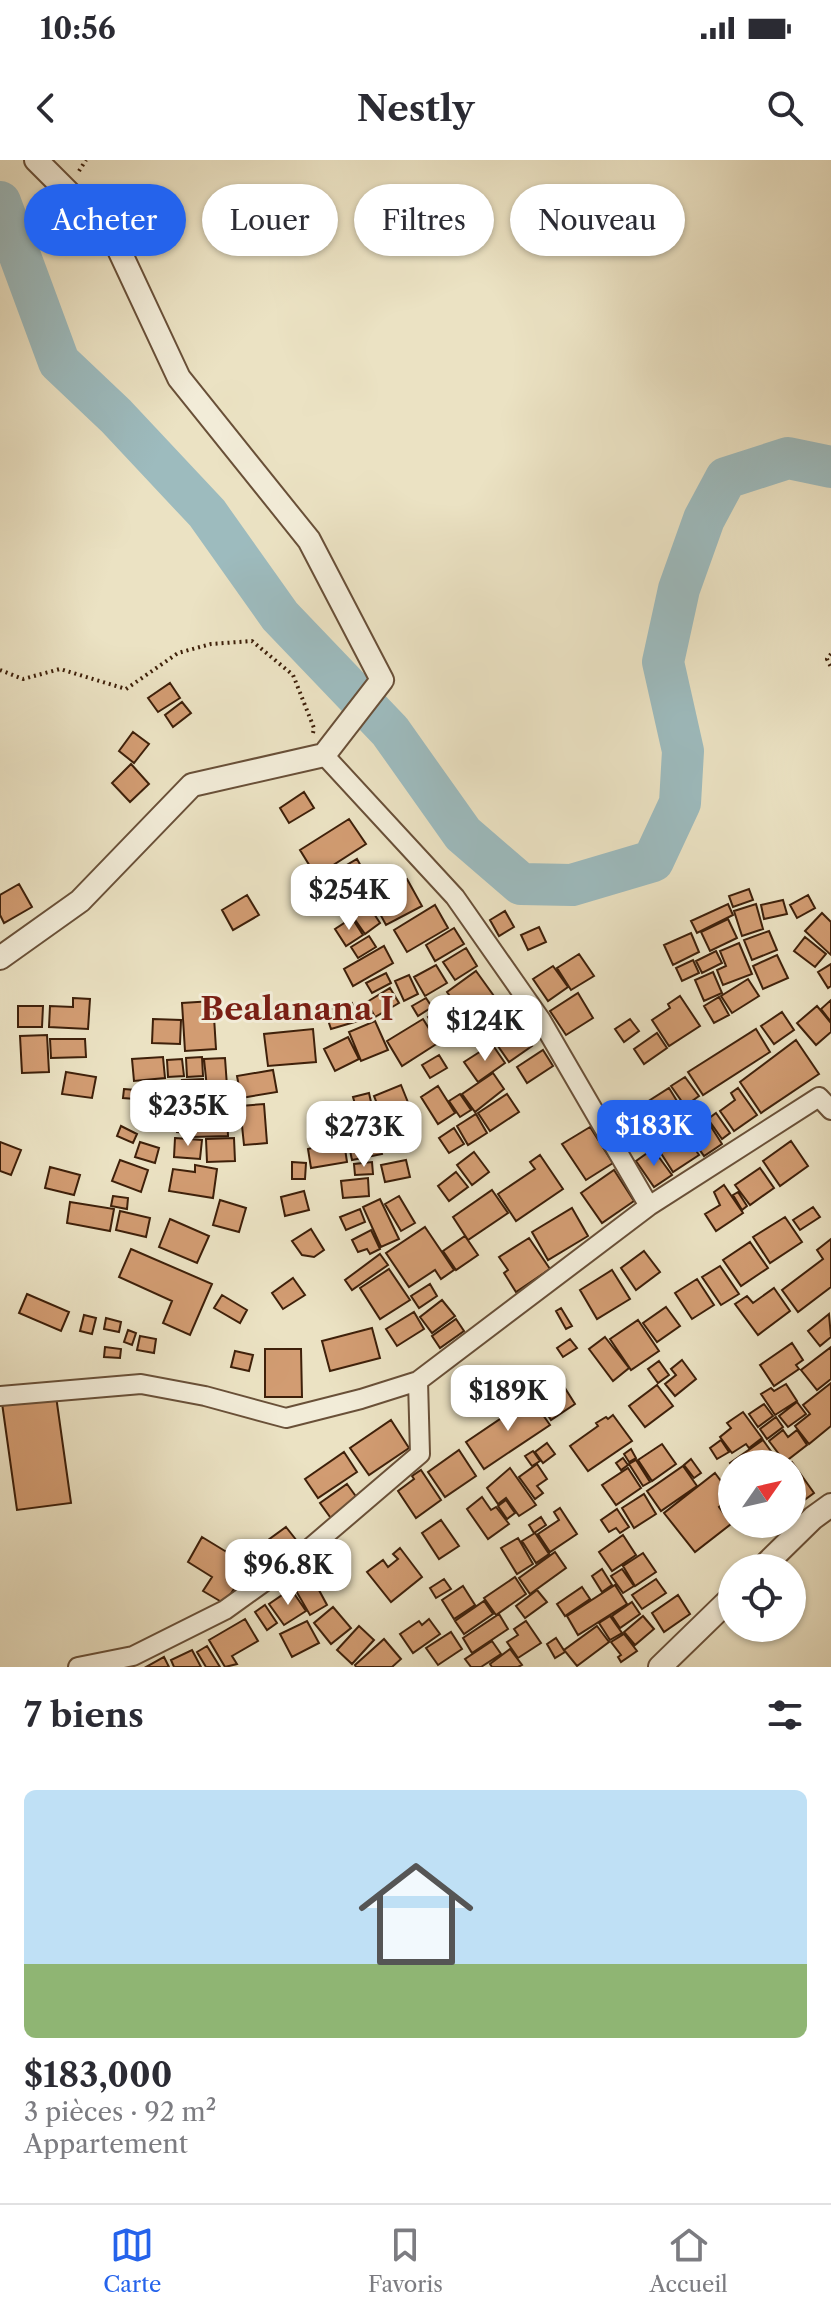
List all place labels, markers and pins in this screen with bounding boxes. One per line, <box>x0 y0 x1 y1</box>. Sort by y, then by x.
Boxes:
pin: $254K <box>293 864 405 932</box>
pin: $124K <box>429 995 541 1063</box>
pin: $235K <box>132 1080 244 1148</box>
pin: $183K <box>598 1100 710 1168</box>
pin: $273K <box>308 1101 420 1169</box>
pin: $189K <box>452 1365 564 1433</box>
pin: $96.8K <box>223 1539 353 1607</box>

